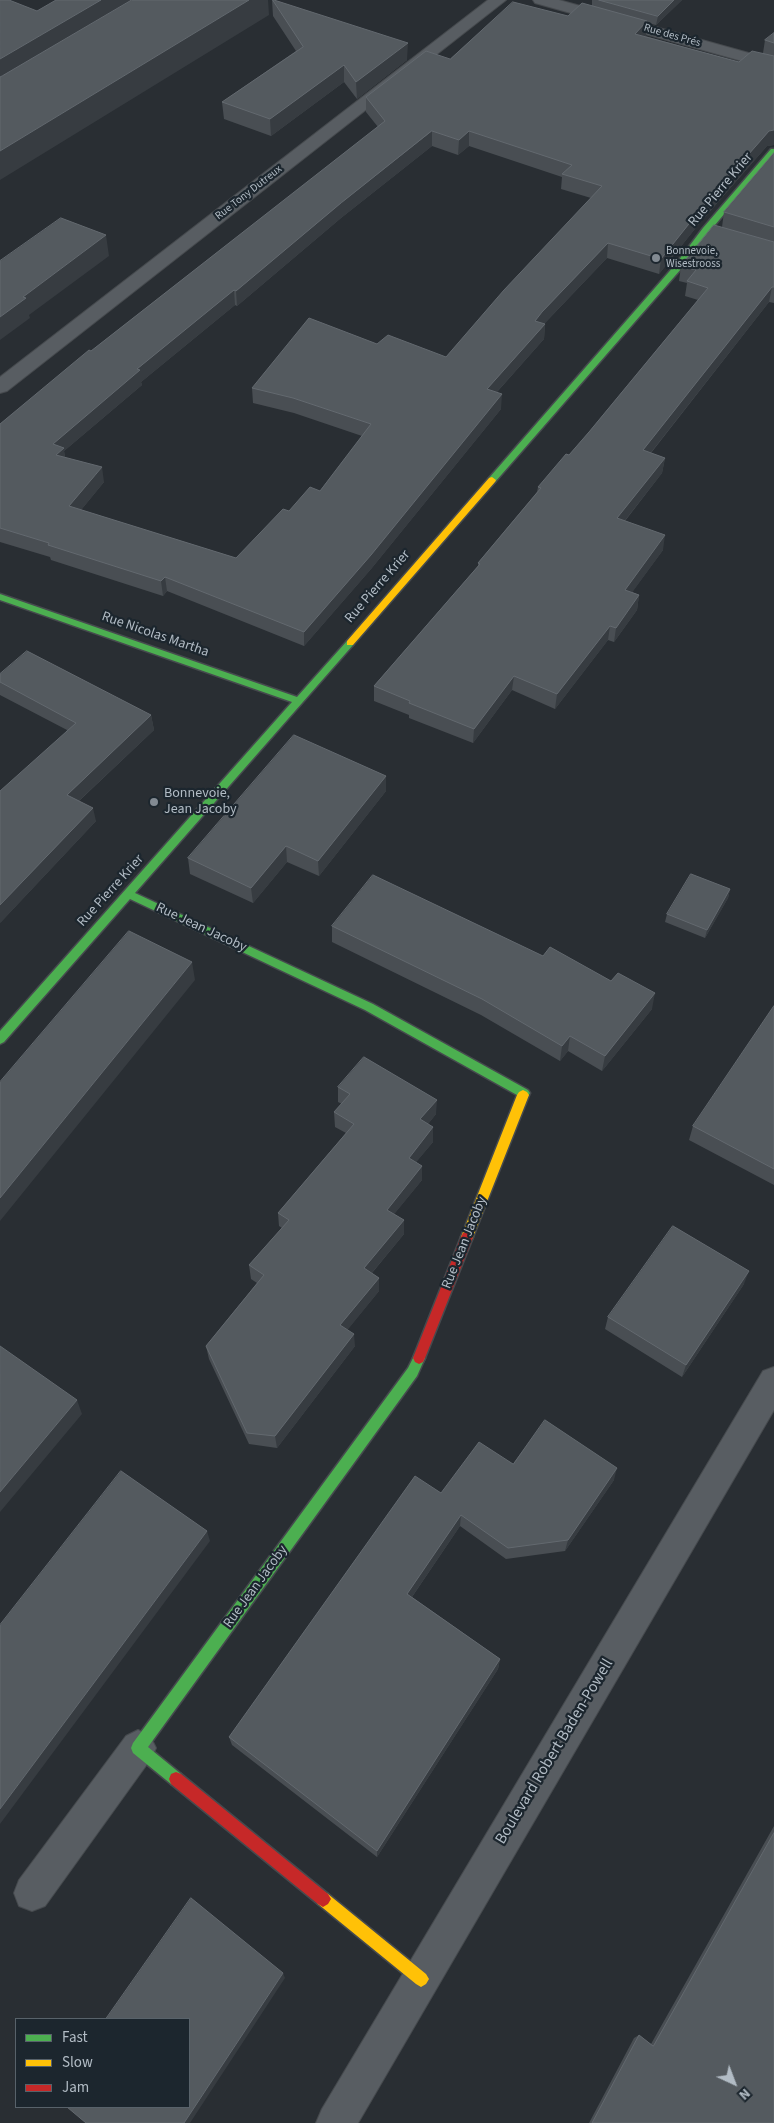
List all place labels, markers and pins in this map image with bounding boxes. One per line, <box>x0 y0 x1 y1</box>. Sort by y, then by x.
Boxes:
place label: Bonnevoie, Wisestrooss <box>666 245 720 271</box>
marker: Bonnevoie, Wisestrooss <box>650 252 662 264</box>
place label: Bonnevoie, Jean Jacoby <box>164 786 237 819</box>
marker: Bonnevoie, Jean Jacoby <box>148 796 160 808</box>

